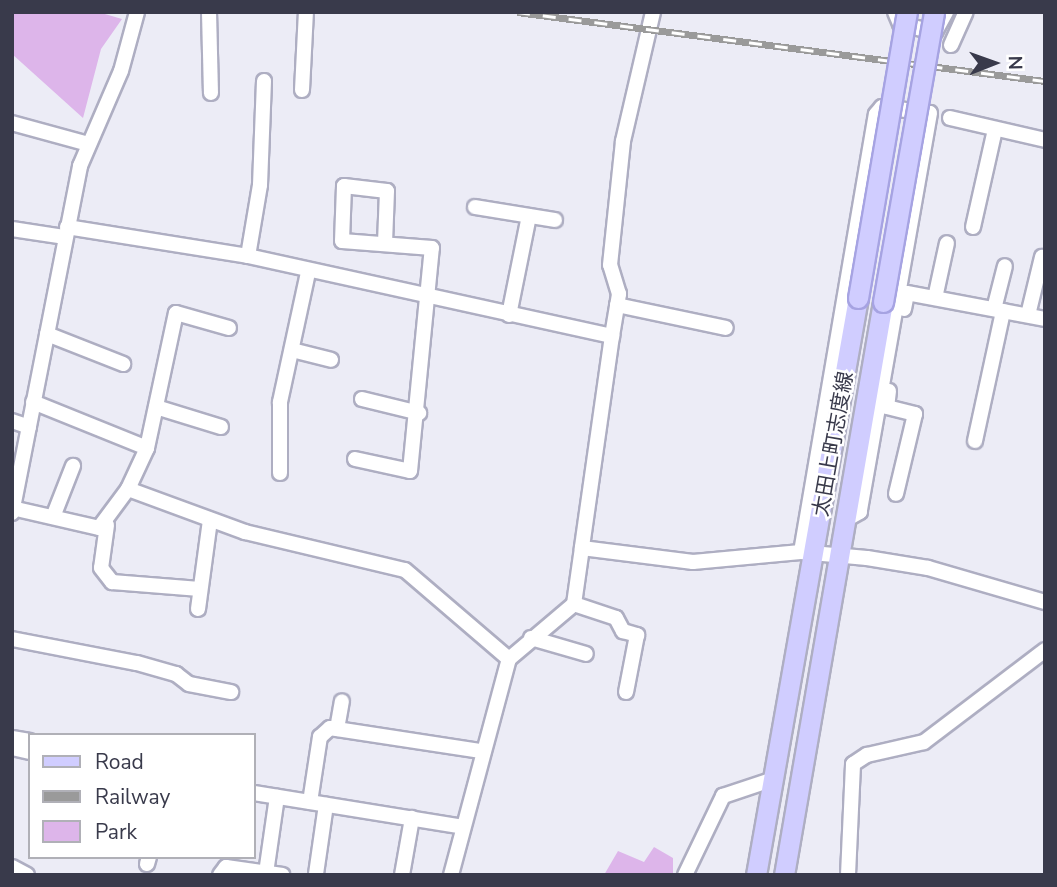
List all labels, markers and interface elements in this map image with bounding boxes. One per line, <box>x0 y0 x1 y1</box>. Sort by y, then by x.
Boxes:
north arrow <box>959 28 1029 98</box>
text: N <box>1002 55 1028 70</box>
street label: 太田上町志度線 <box>808 369 858 519</box>
legend <box>28 733 256 859</box>
text: Road <box>95 748 144 776</box>
text: Railway <box>95 783 170 811</box>
text: Park <box>95 818 137 846</box>

